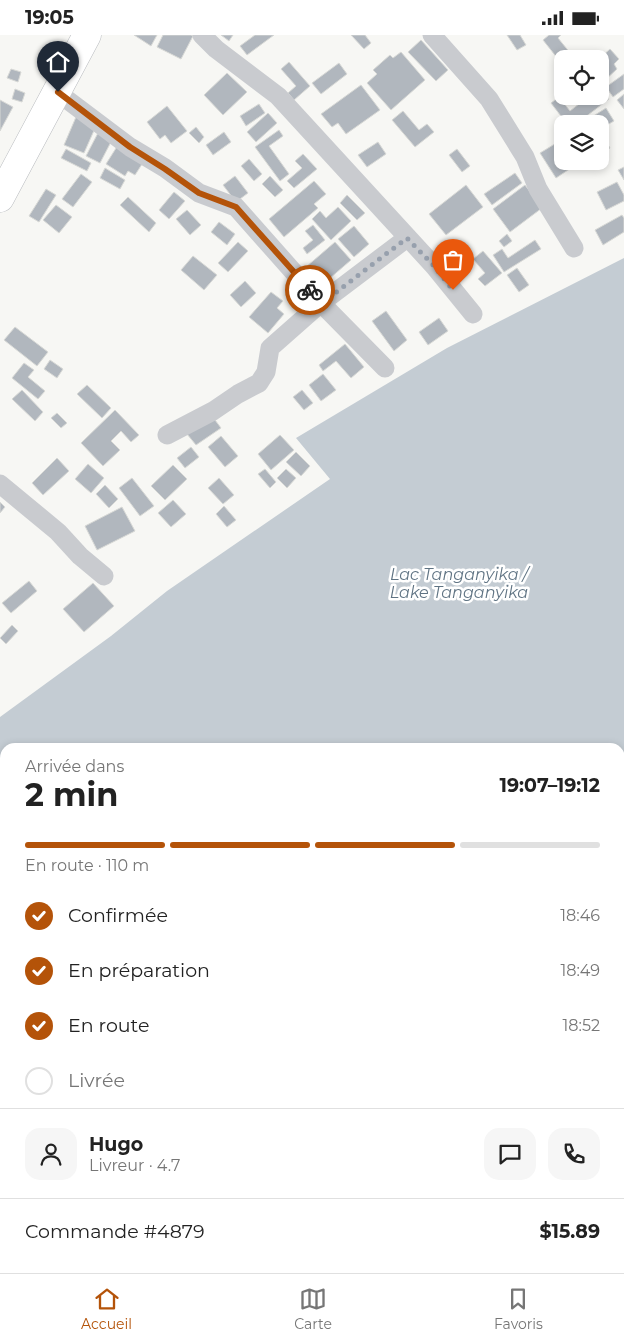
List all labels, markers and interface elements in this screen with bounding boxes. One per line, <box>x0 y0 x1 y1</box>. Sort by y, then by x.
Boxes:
text: 19:05 <box>25 6 74 29</box>
pin <box>37 41 79 92</box>
icon: home <box>44 48 72 76</box>
map controls <box>554 50 609 170</box>
button: locate <box>554 50 609 105</box>
button: layers <box>554 115 609 170</box>
pin <box>432 239 474 290</box>
icon: bag <box>439 246 467 274</box>
courier <box>285 265 335 315</box>
icon: bike <box>296 276 324 304</box>
water label: Lac Tanganyika / Lake Tanganyika <box>390 565 531 602</box>
text: Arrivée dans <box>25 757 124 776</box>
text: 19:07–19:12 <box>500 774 600 797</box>
text: 2 min <box>25 775 118 814</box>
text: En route · 110 m <box>25 856 149 875</box>
icon: check <box>25 902 53 930</box>
text: Confirmée <box>68 904 168 927</box>
text: 18:46 <box>560 906 600 925</box>
icon: check <box>25 957 53 985</box>
text: En préparation <box>68 959 210 982</box>
text: 18:49 <box>560 961 600 980</box>
icon: check <box>25 1012 53 1040</box>
text: En route <box>68 1014 149 1037</box>
text: 18:52 <box>563 1016 600 1035</box>
text: Livrée <box>68 1069 125 1092</box>
button: person <box>25 1128 77 1180</box>
button: chat <box>484 1128 536 1180</box>
button: phone <box>548 1128 600 1180</box>
text: Hugo <box>89 1133 143 1156</box>
text: Livreur · 4.7 <box>89 1156 180 1175</box>
text: Commande #4879 <box>25 1220 205 1243</box>
text: $15.89 <box>540 1220 600 1243</box>
tab: Accueil <box>81 1285 132 1333</box>
tab: Carte <box>294 1285 332 1333</box>
tab: Favoris <box>494 1285 543 1333</box>

